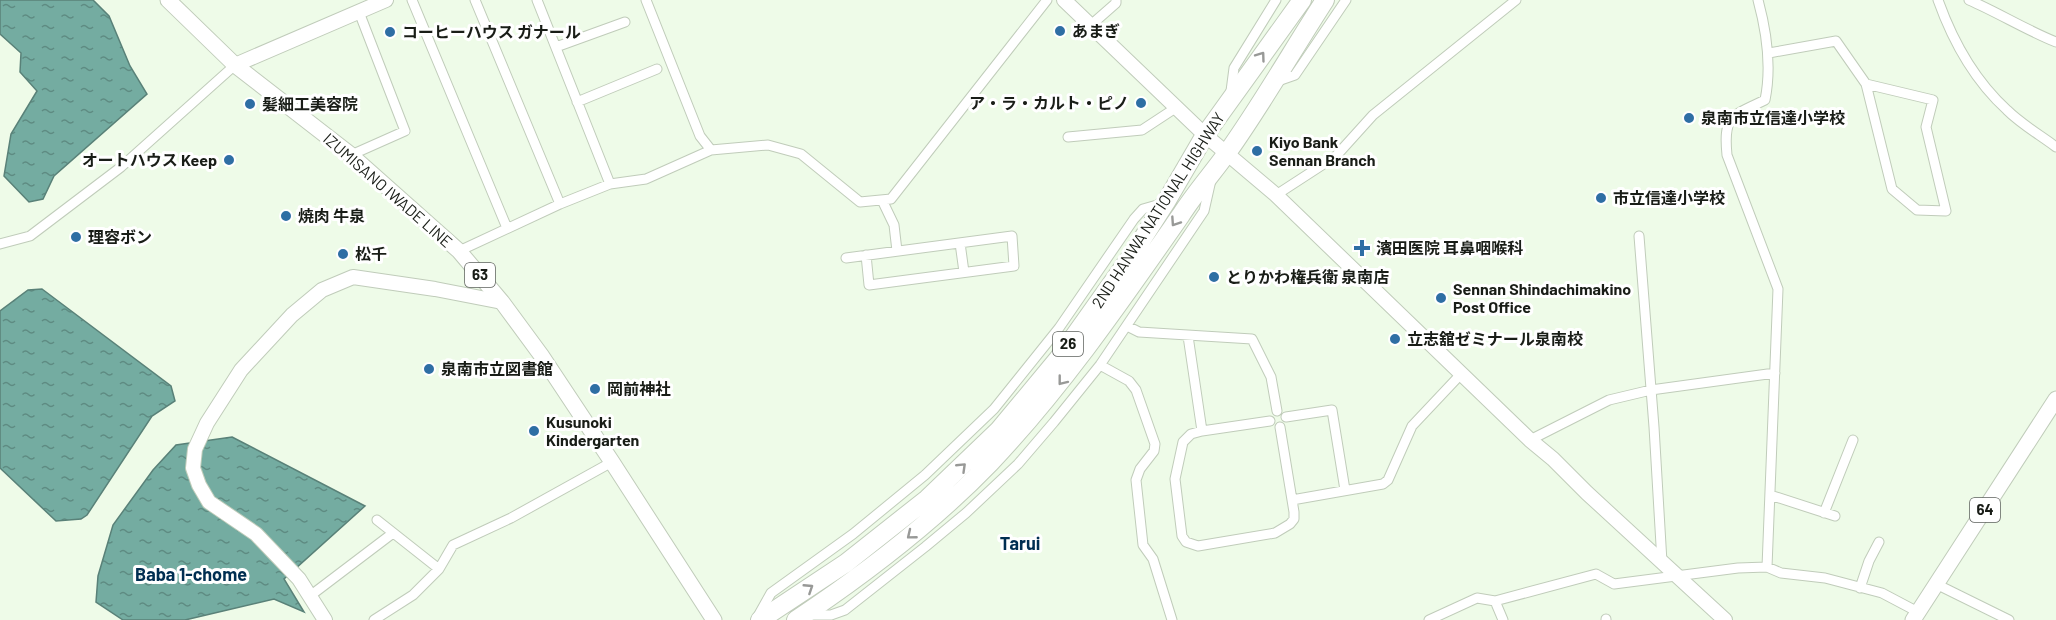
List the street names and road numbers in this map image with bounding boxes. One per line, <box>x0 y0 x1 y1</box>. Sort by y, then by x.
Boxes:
street label: 2ND HANWA NATIONAL HIGHWAY <box>1087 108 1228 311</box>
street label: IZUMISANO IWADE LINE <box>320 128 457 251</box>
road number: 63 <box>465 263 495 287</box>
road number: 26 <box>1053 332 1083 356</box>
road number: 64 <box>1970 498 2000 522</box>

